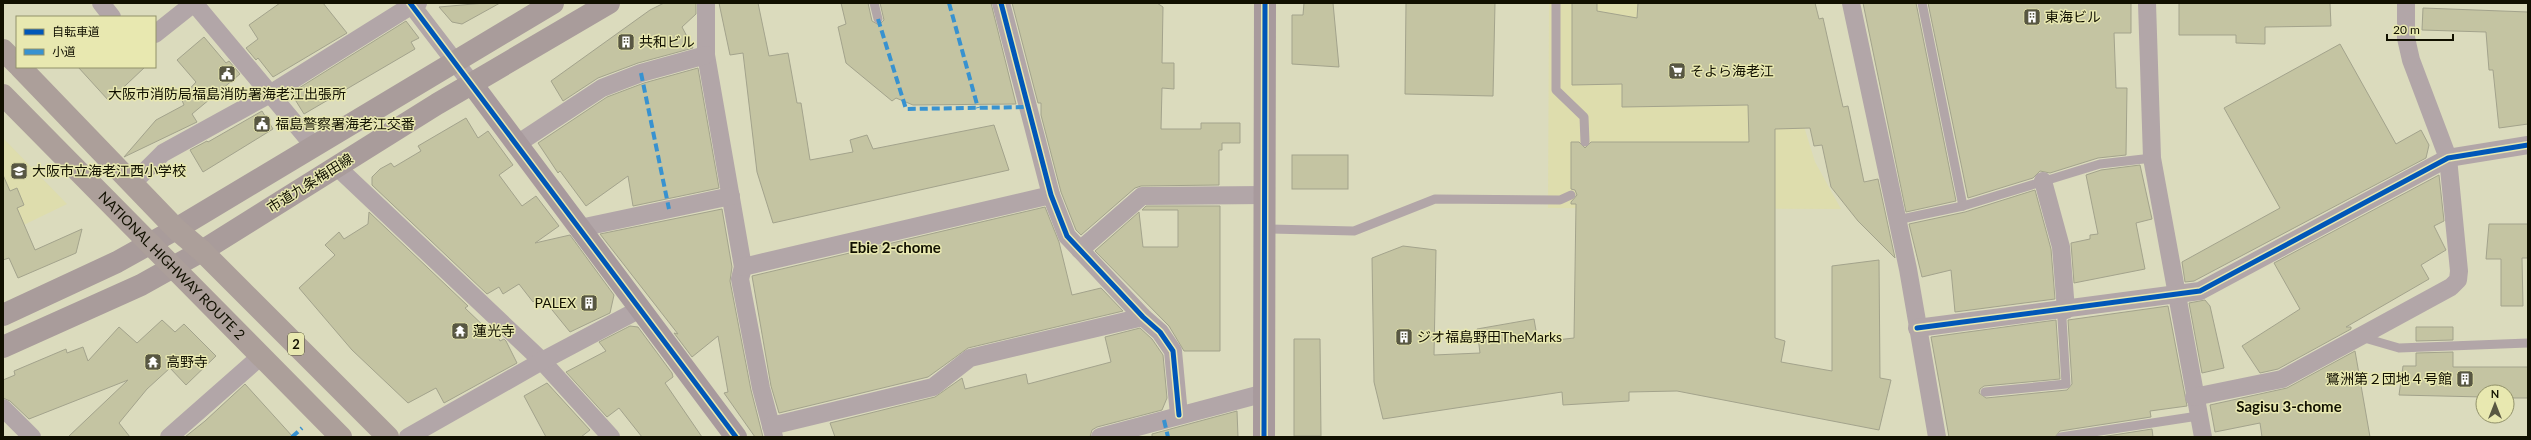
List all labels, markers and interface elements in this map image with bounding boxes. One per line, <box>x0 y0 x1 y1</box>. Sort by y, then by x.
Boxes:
building icon: 東海ビル <box>2022 7 2042 27</box>
place label: 東海ビル <box>2045 8 2101 25</box>
legend <box>16 16 156 68</box>
scale bar <box>2387 16 2453 42</box>
text: 20 m <box>2393 22 2420 37</box>
text: 自転車道 <box>52 24 100 39</box>
building icon: 共和ビル <box>616 32 636 52</box>
place label: 共和ビル <box>639 33 695 50</box>
text: 小道 <box>52 44 76 59</box>
supermarket icon: そよら海老江 <box>1667 61 1687 81</box>
place label: そよら海老江 <box>1690 62 1774 79</box>
public building icon: 大阪市消防局福島消防署海老江出張所 <box>217 64 237 84</box>
place label: 大阪市消防局福島消防署海老江出張所 <box>108 85 346 102</box>
public building icon: 福島警察署海老江交番 <box>252 114 272 134</box>
place label: 福島警察署海老江交番 <box>275 115 415 132</box>
street label: 市道九条梅田線 <box>264 149 356 216</box>
school or university icon: 大阪市立海老江西小学校 <box>9 161 29 181</box>
place label: 大阪市立海老江西小学校 <box>32 162 186 179</box>
street label: NATIONAL HIGHWAY ROUTE 2 <box>95 188 249 343</box>
district label: Ebie 2-chome <box>849 238 941 256</box>
building icon: PALEX <box>579 293 599 313</box>
place label: PALEX <box>534 294 576 311</box>
temple icon: 蓮光寺 <box>450 321 470 341</box>
place label: 蓮光寺 <box>473 322 515 339</box>
building icon: ジオ福島野田TheMarks <box>1394 327 1414 347</box>
place label: ジオ福島野田TheMarks <box>1417 328 1562 345</box>
road number: 2 <box>288 333 304 355</box>
temple icon: 高野寺 <box>143 352 163 372</box>
place label: 高野寺 <box>166 353 208 370</box>
building icon: 鷺洲第２団地４号館 <box>2455 369 2475 389</box>
place label: 鷺洲第２団地４号館 <box>2326 370 2452 387</box>
north arrow <box>2475 384 2515 424</box>
text: N <box>2491 387 2499 400</box>
district label: Sagisu 3-chome <box>2236 397 2342 415</box>

